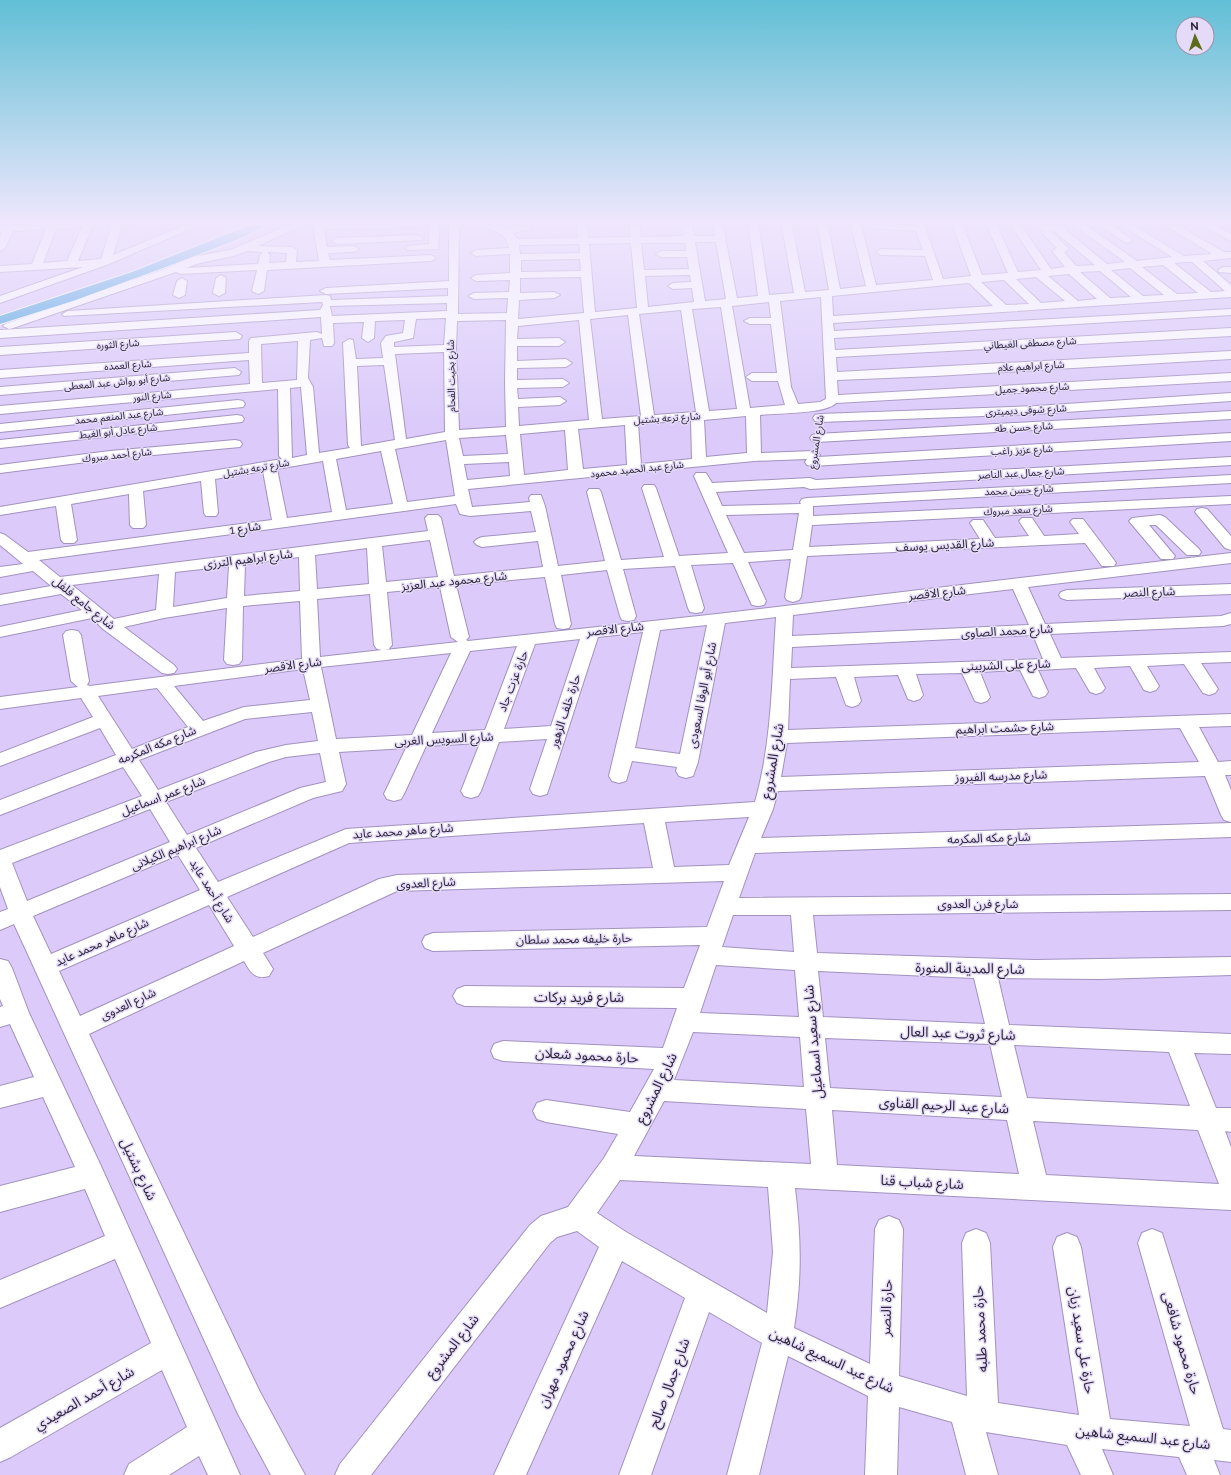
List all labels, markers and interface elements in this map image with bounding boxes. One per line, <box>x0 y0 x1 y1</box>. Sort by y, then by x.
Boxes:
north arrow <box>1175 16 1215 56</box>
text: N <box>1190 20 1199 33</box>
street label: شارع مصطفى الغيطاني <box>983 335 1077 353</box>
street label: شارع الثوره <box>96 337 140 353</box>
street label: شارع بخيت الفحام <box>445 340 460 412</box>
street label: شارع العمده <box>104 358 152 374</box>
street label: شارع ابراهيم علام <box>997 359 1065 376</box>
street label: شارع أبو رواش عبد المعطى <box>64 372 171 394</box>
street label: شارع محمود جميل <box>995 381 1070 397</box>
street label: شارع النور <box>131 389 172 405</box>
street label: شارع شوقى ديميترى <box>985 402 1067 420</box>
street label: شارع عبد المنعم محمد <box>74 406 164 428</box>
street label: شارع ترعه بشتيل <box>633 410 701 428</box>
street label: شارع المشروع <box>806 414 828 470</box>
street label: شارع حسن طه <box>995 420 1053 436</box>
street label: شارع عادل أبو الغيط <box>78 421 158 443</box>
street label: شارع عزيز راغب <box>991 443 1053 459</box>
street label: شارع أحمد مبروك <box>82 446 153 466</box>
street label: شارع ترعه بشتيل <box>222 457 291 481</box>
street label: شارع عبد الحميد محمود <box>590 459 685 481</box>
street label: شارع جمال عبد الناصر <box>976 465 1065 483</box>
street label: شارع حسن محمد <box>984 483 1054 499</box>
street label: شارع سعد مبروك <box>983 503 1053 519</box>
street label: شارع 1 <box>228 519 262 539</box>
street label: شارع القديس يوسف <box>895 535 995 557</box>
street label: شارع ابراهيم الترزى <box>203 547 294 573</box>
street label: شارع محمود عبد العزيز <box>399 568 508 596</box>
street label: شارع جامع فلفل <box>49 574 118 634</box>
street label: شارع الاقصر <box>907 583 967 605</box>
street label: شارع النصر <box>1121 584 1176 602</box>
street label: شارع الاقصر <box>585 619 645 641</box>
street label: شارع محمد الصاوى <box>961 622 1053 642</box>
street label: شارع أبو الوفا السعودى <box>684 641 721 750</box>
street label: حارة عزت جاد <box>495 648 531 714</box>
street label: شارع الاقصر <box>262 655 323 678</box>
street label: شارع على الشربينى <box>961 656 1051 676</box>
street label: حارة خلف الزهور <box>546 672 583 750</box>
street label: شارع حشمت ابراهيم <box>956 719 1054 739</box>
street label: شارع المشروع <box>757 722 789 801</box>
street label: شارع مكه المكرمه <box>116 723 199 769</box>
street label: شارع السويس الغربى <box>394 729 494 751</box>
street label: شارع مدرسه الفيروز <box>954 767 1047 787</box>
street label: شارع عمر اسماعيل <box>119 773 208 820</box>
street label: شارع ماهر محمد عايد <box>352 821 454 843</box>
street label: شارع ابراهيم الكيلانى <box>129 823 224 875</box>
street label: شارع مكه المكرمه <box>947 830 1031 848</box>
street label: شارع أحمد عايد <box>185 856 238 926</box>
street label: شارع العدوى <box>396 874 456 894</box>
street label: شارع فرن العدوى <box>938 897 1018 913</box>
street label: شارع ماهر محمد عايد <box>53 915 152 971</box>
street label: حارة خليفه محمد سلطان <box>516 931 632 947</box>
street label: شارع المدينة المنورة <box>915 959 1025 980</box>
street label: شارع سعيد اسماعيل <box>800 984 829 1100</box>
street label: شارع العدوى <box>98 985 159 1025</box>
street label: شارع فريد بركات <box>534 989 624 1008</box>
street label: شارع ثروت عبد العال <box>900 1023 1016 1046</box>
street label: حارة محمود شعلان <box>535 1044 639 1067</box>
street label: شارع المشروع <box>632 1050 683 1127</box>
street label: شارع عبد الرحيم القناوى <box>878 1094 1009 1119</box>
street label: شارع بشتيل <box>115 1135 160 1204</box>
street label: شارع شباب قنا <box>880 1172 964 1195</box>
street label: حارة النصر <box>877 1279 896 1338</box>
street label: حارة محمد طلبه <box>970 1285 991 1373</box>
street label: حارة على سعيد زيان <box>1065 1285 1098 1395</box>
street label: حارة محمود شافعى <box>1159 1290 1204 1397</box>
street label: شارع محمود مهران <box>534 1308 594 1411</box>
street label: شارع المشروع <box>422 1311 484 1383</box>
street label: شارع عبد السميع شاهين <box>766 1324 897 1399</box>
street label: شارع جمال صالح <box>645 1336 695 1431</box>
street label: شارع أحمد الصعيدي <box>31 1362 138 1436</box>
street label: شارع عبد السميع شاهين <box>1075 1422 1211 1455</box>

